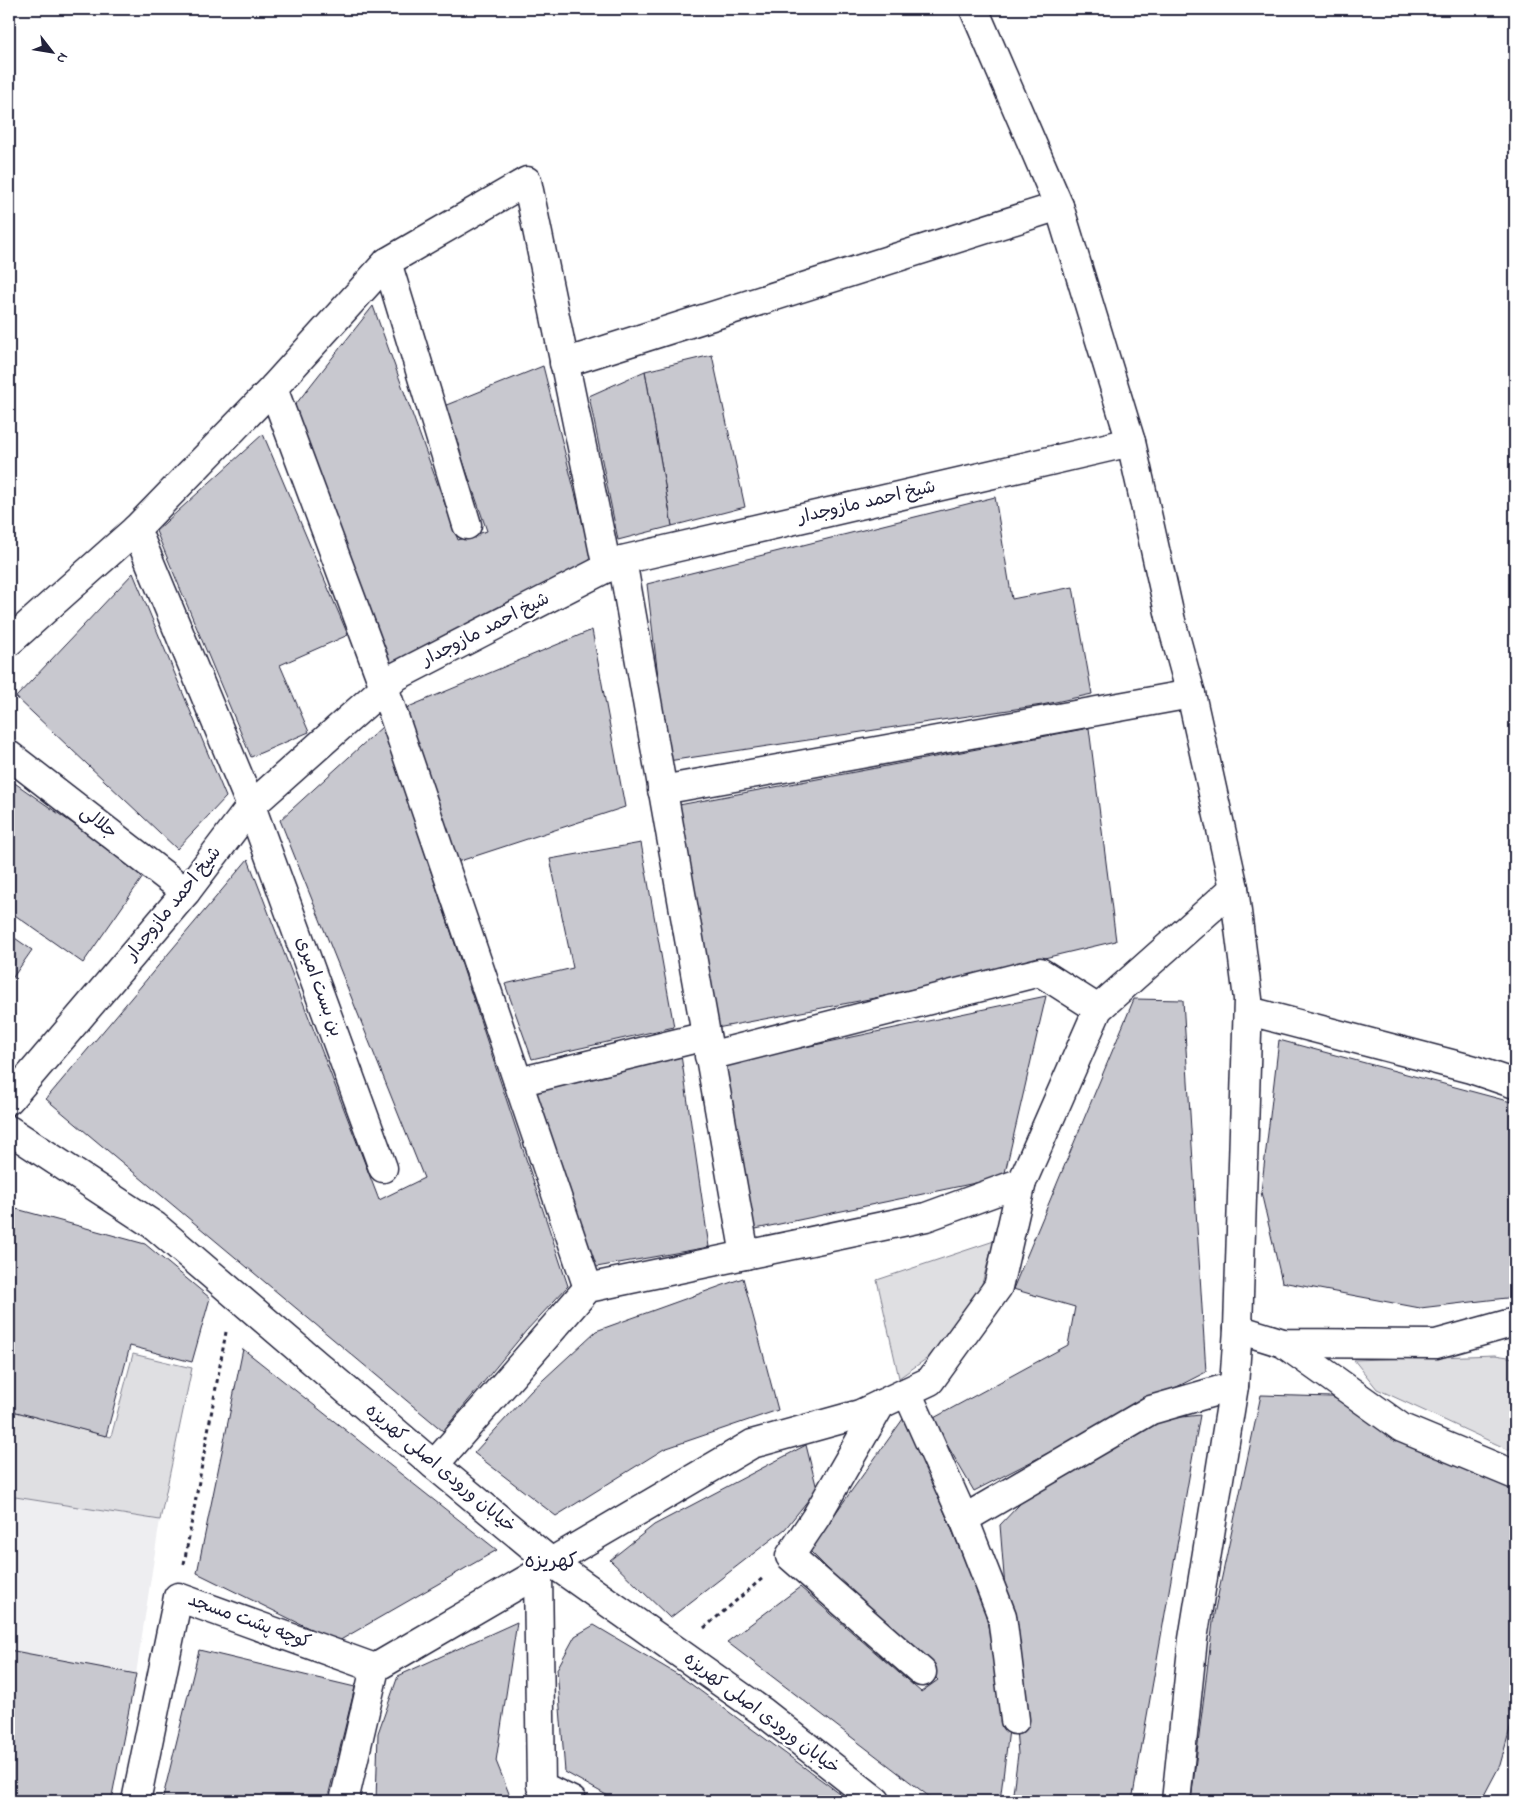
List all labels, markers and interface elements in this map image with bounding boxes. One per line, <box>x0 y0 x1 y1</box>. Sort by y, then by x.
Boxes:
north arrow <box>28 28 78 78</box>
text: N <box>50 48 73 67</box>
street label: شیخ احمد مازوجدار <box>794 475 938 532</box>
street label: شیخ احمد مازوجدار <box>416 587 554 674</box>
street label: جلالی <box>74 800 122 846</box>
street label: شیخ احمد مازوجدار <box>118 841 228 968</box>
street label: بن بست امیری <box>288 933 348 1041</box>
street label: خیابان ورودی اصلی کهریزه <box>359 1398 521 1540</box>
district label: کهریزه <box>525 1548 577 1577</box>
street label: کوچه پشت مسجد <box>184 1588 314 1656</box>
street label: خیابان ورودی اصلی کهریزه <box>677 1647 845 1781</box>

